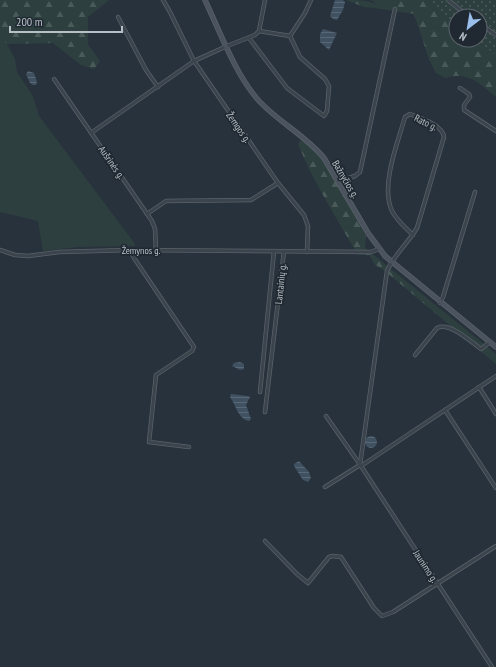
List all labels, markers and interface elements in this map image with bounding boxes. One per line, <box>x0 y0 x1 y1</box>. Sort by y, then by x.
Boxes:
scale bar <box>10 8 122 34</box>
north arrow <box>448 8 488 48</box>
text: 200 m <box>16 14 43 29</box>
text: N <box>457 29 469 44</box>
street label: Žemgos g. <box>223 109 254 145</box>
street label: Rato g. <box>412 111 440 134</box>
street label: Aušrinės g. <box>96 143 128 182</box>
street label: Bažnyčios g. <box>329 158 362 201</box>
street label: Žemynos g. <box>122 244 161 257</box>
street label: Lantainių g. <box>272 263 289 305</box>
street label: Jaunimo g. <box>410 547 441 585</box>

